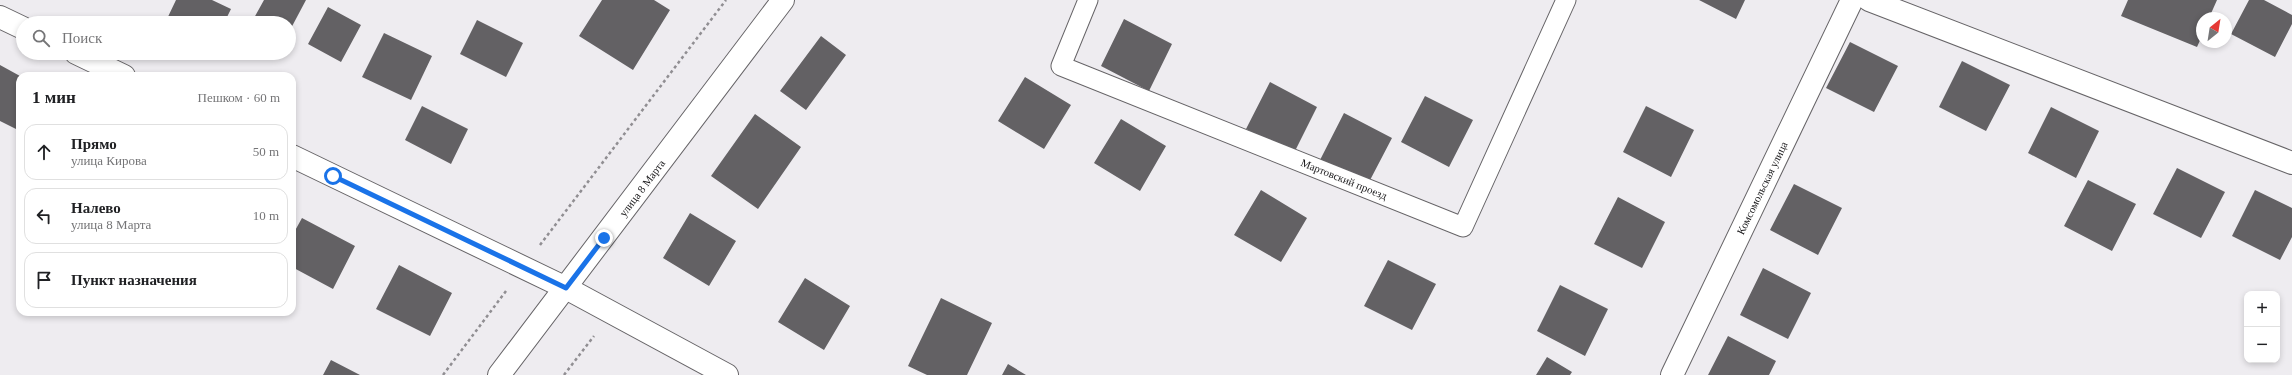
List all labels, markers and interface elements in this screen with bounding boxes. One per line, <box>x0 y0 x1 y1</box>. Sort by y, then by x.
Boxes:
north arrow <box>2196 12 2232 48</box>
search box <box>16 16 296 60</box>
icon: search <box>30 27 52 49</box>
text: Поиск <box>62 30 102 46</box>
text: 1 мин <box>32 88 76 107</box>
text: Пешком · 60 m <box>198 90 280 105</box>
text: Прямо <box>71 136 117 152</box>
street label: Комсомольская улица <box>1734 139 1790 236</box>
icon: ahead <box>33 141 55 163</box>
text: 50 m <box>253 144 279 159</box>
text: улица Кирова <box>71 153 147 168</box>
street label: Мартовский проезд <box>1299 156 1389 202</box>
street label: улица 8 Марта <box>617 157 667 219</box>
route start <box>324 167 342 185</box>
text: Налево <box>71 200 121 216</box>
icon: left <box>33 205 55 227</box>
text: 10 m <box>253 208 279 223</box>
text: улица 8 Марта <box>71 217 151 232</box>
route end <box>595 229 613 247</box>
icon: arrive <box>33 269 55 291</box>
text: Пункт назначения <box>71 272 197 288</box>
map controls <box>2244 291 2280 363</box>
button: + <box>2244 291 2280 327</box>
button: − <box>2244 327 2280 363</box>

